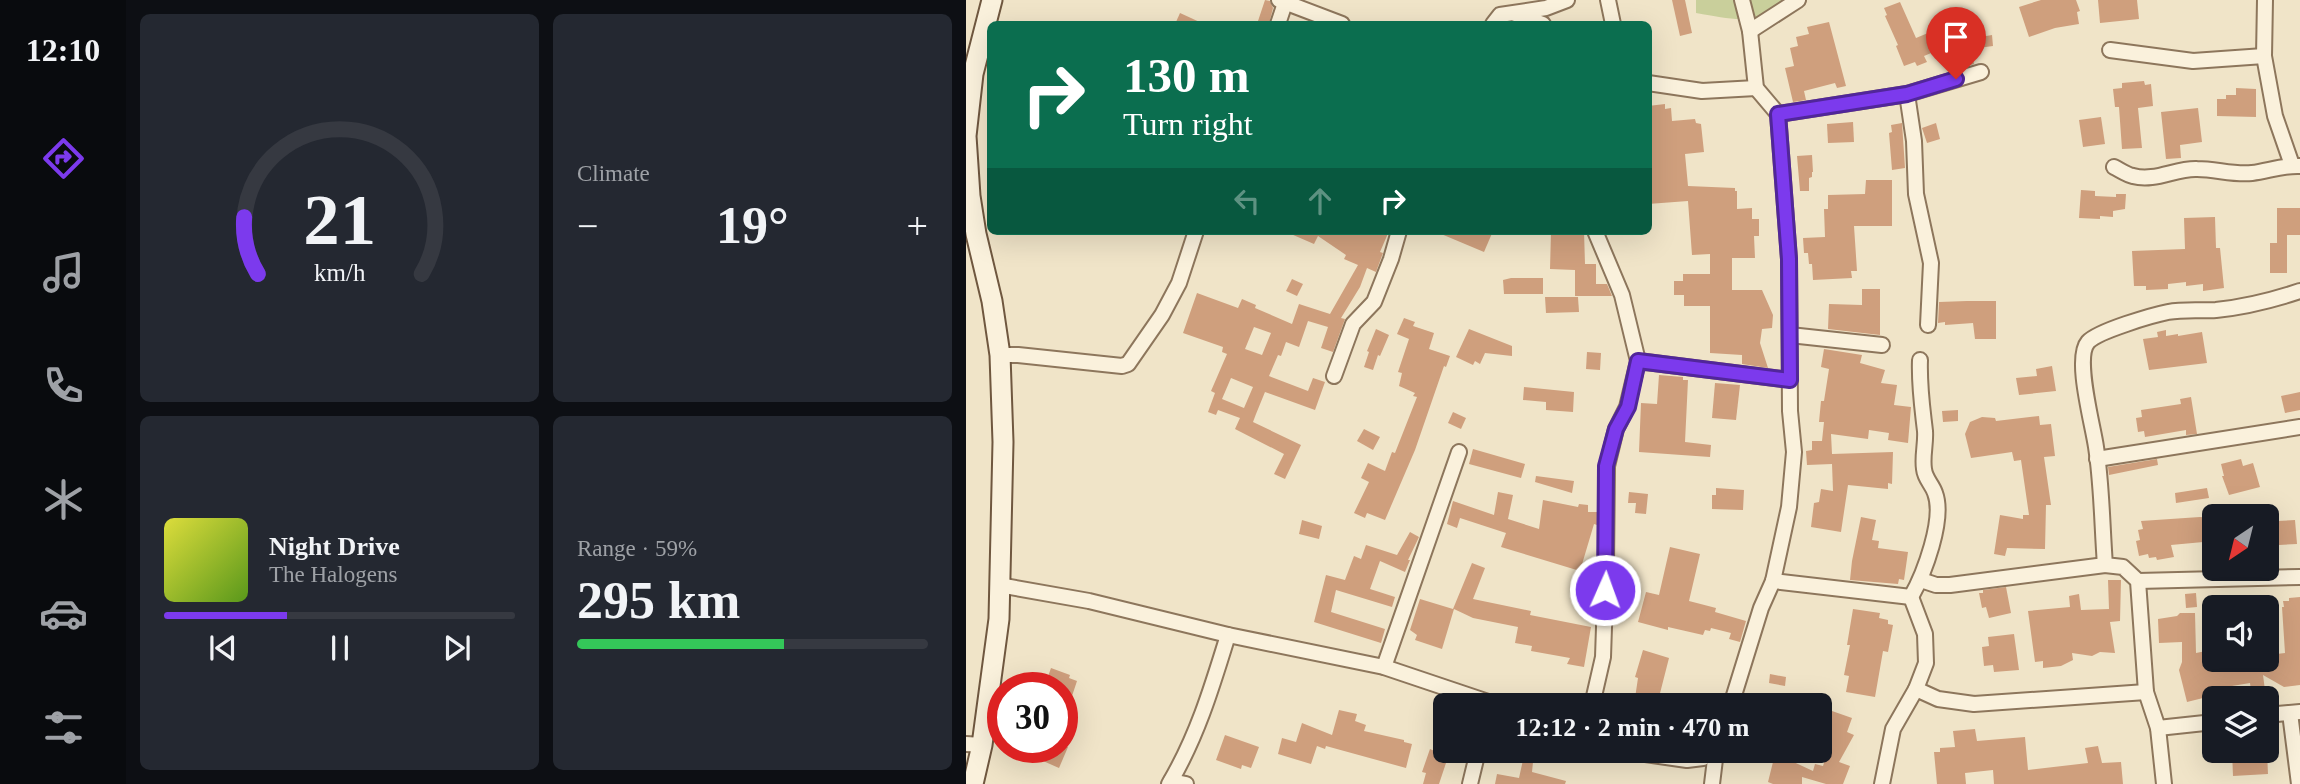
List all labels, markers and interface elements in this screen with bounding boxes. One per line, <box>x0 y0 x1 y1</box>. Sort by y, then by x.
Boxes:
pin <box>1926 7 1986 79</box>
icon: arrive <box>1937 18 1975 56</box>
text: 12:10 <box>26 32 100 68</box>
text: 130 m <box>1123 48 1250 103</box>
icon: right <box>1008 49 1099 140</box>
text: Turn right <box>1123 106 1253 142</box>
icon: directions <box>39 134 88 183</box>
text: Climate <box>577 161 650 186</box>
text: 21 <box>303 179 376 260</box>
icon: left <box>1228 182 1266 220</box>
icon: ahead <box>1301 182 1339 220</box>
icon: right <box>1374 182 1412 220</box>
text: 19° <box>716 197 789 254</box>
text: − <box>577 205 598 247</box>
text: + <box>907 205 928 247</box>
icon: music <box>39 248 88 297</box>
text: km/h <box>314 259 366 286</box>
icon: phone <box>39 361 88 410</box>
icon: climate <box>39 475 88 524</box>
north arrow <box>2202 504 2278 581</box>
map controls <box>2202 504 2279 763</box>
text: Night Drive <box>269 532 400 561</box>
text: Range · 59% <box>577 536 697 561</box>
position arrow <box>1568 553 1642 627</box>
text: The Halogens <box>269 562 397 587</box>
text: 295 km <box>577 572 740 629</box>
icon: car <box>39 589 88 638</box>
button: sound <box>2202 595 2279 672</box>
icon: previous <box>204 629 242 667</box>
icon: pause <box>321 629 359 667</box>
icon: next <box>438 629 476 667</box>
speed limit sign: 30 <box>987 672 1078 763</box>
button: layers <box>2202 686 2279 763</box>
icon: filters <box>39 703 88 752</box>
text: 12:12 · 2 min · 470 m <box>1516 713 1750 742</box>

